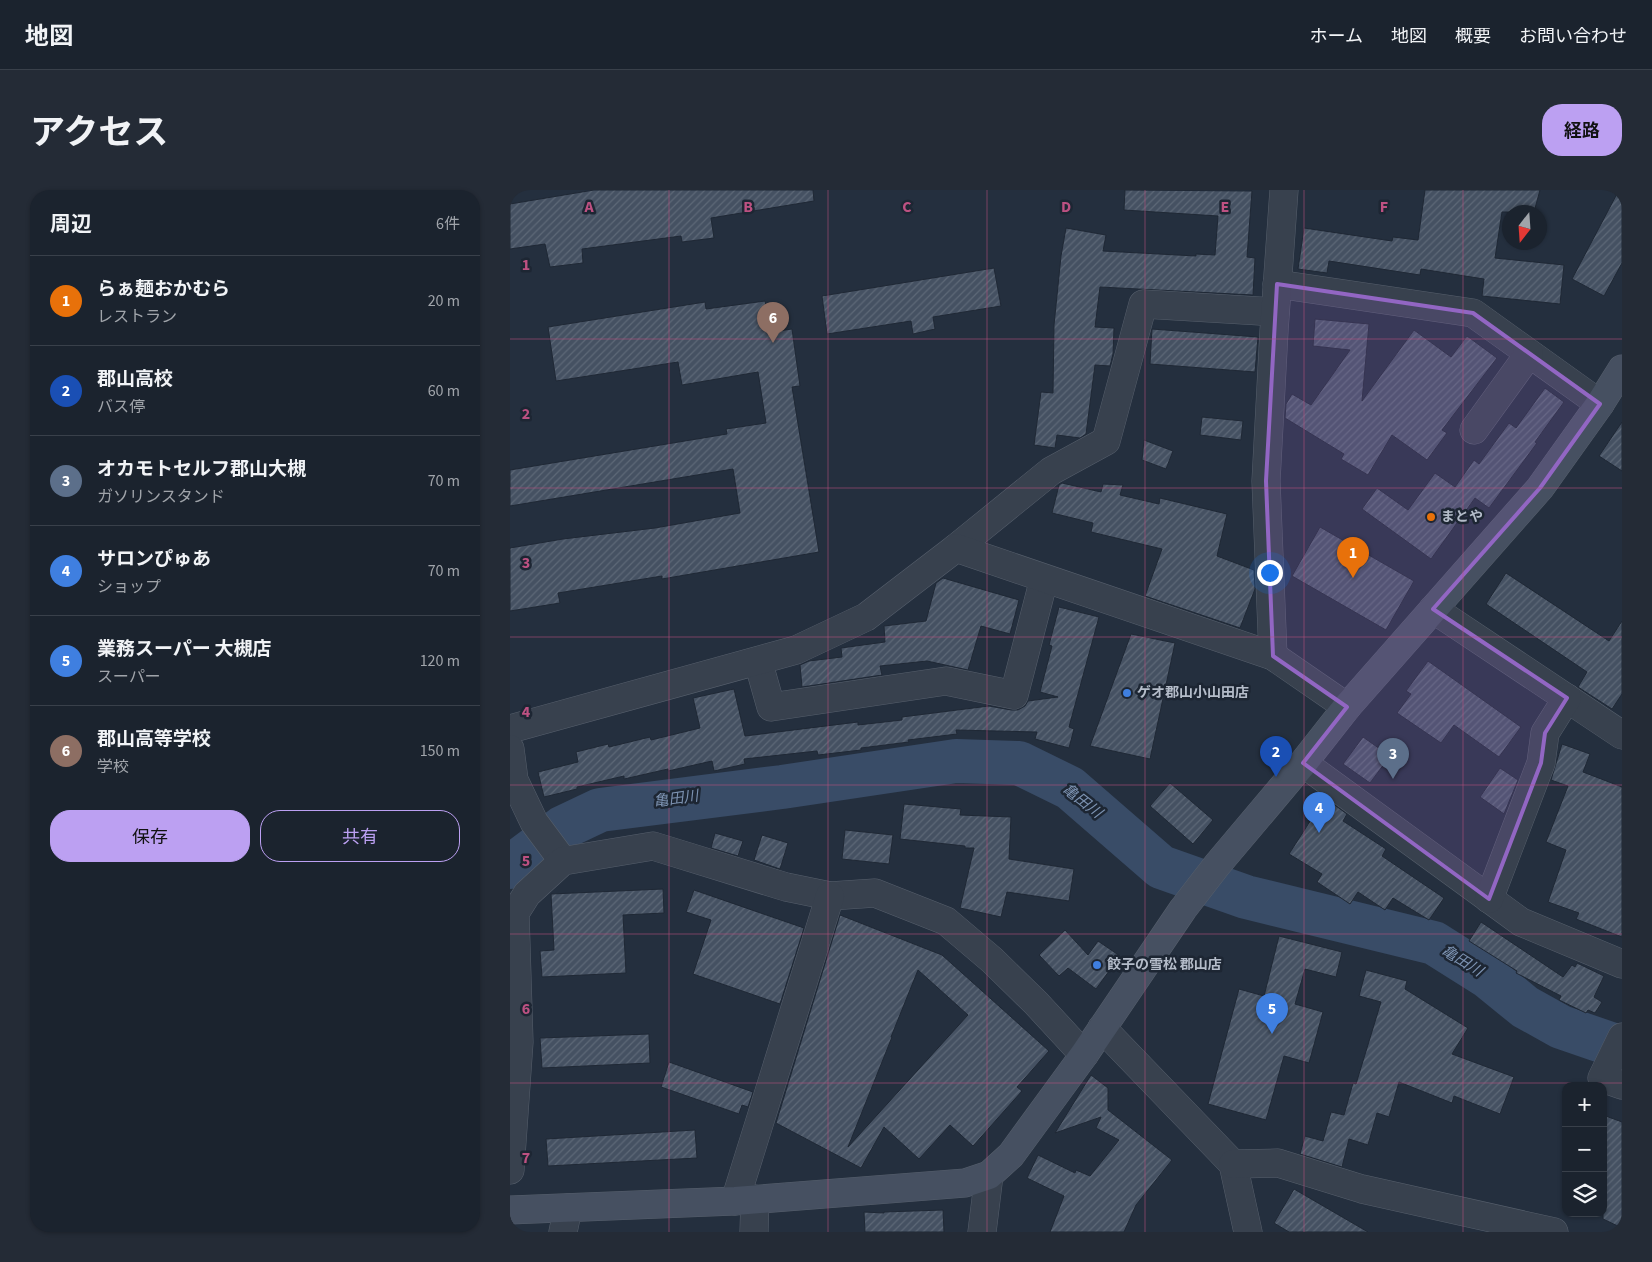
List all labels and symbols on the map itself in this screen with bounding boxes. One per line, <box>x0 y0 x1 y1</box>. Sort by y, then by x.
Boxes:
text: A <box>583 196 594 218</box>
text: B <box>743 196 753 218</box>
text: C <box>902 196 912 218</box>
text: D <box>1061 196 1071 218</box>
text: E <box>1221 196 1229 218</box>
text: F <box>1380 196 1388 218</box>
north arrow <box>1502 205 1547 250</box>
text: 1 <box>522 254 530 276</box>
pin: 6 <box>757 302 789 343</box>
text: 2 <box>522 403 530 425</box>
place label: まとや <box>1441 507 1483 527</box>
marker: まとや <box>1425 511 1437 523</box>
pin: 1 <box>1337 537 1369 578</box>
text: 3 <box>522 552 530 574</box>
your location <box>1257 560 1283 586</box>
place label: ゲオ郡山小山田店 <box>1137 683 1249 703</box>
marker: ゲオ郡山小山田店 <box>1121 687 1133 699</box>
text: 4 <box>522 701 531 723</box>
pin: 2 <box>1260 736 1292 777</box>
pin: 3 <box>1377 738 1409 779</box>
water label: 亀田川 <box>1058 779 1108 824</box>
water label: 亀田川 <box>652 785 702 813</box>
pin: 4 <box>1303 792 1335 833</box>
text: 5 <box>522 850 530 872</box>
water label: 亀田川 <box>1437 940 1488 983</box>
place label: 餃子の雪松 郡山店 <box>1107 955 1222 975</box>
marker: 餃子の雪松 郡山店 <box>1091 959 1103 971</box>
pin: 5 <box>1256 993 1288 1034</box>
text: 6 <box>522 998 530 1020</box>
text: 7 <box>522 1147 530 1169</box>

